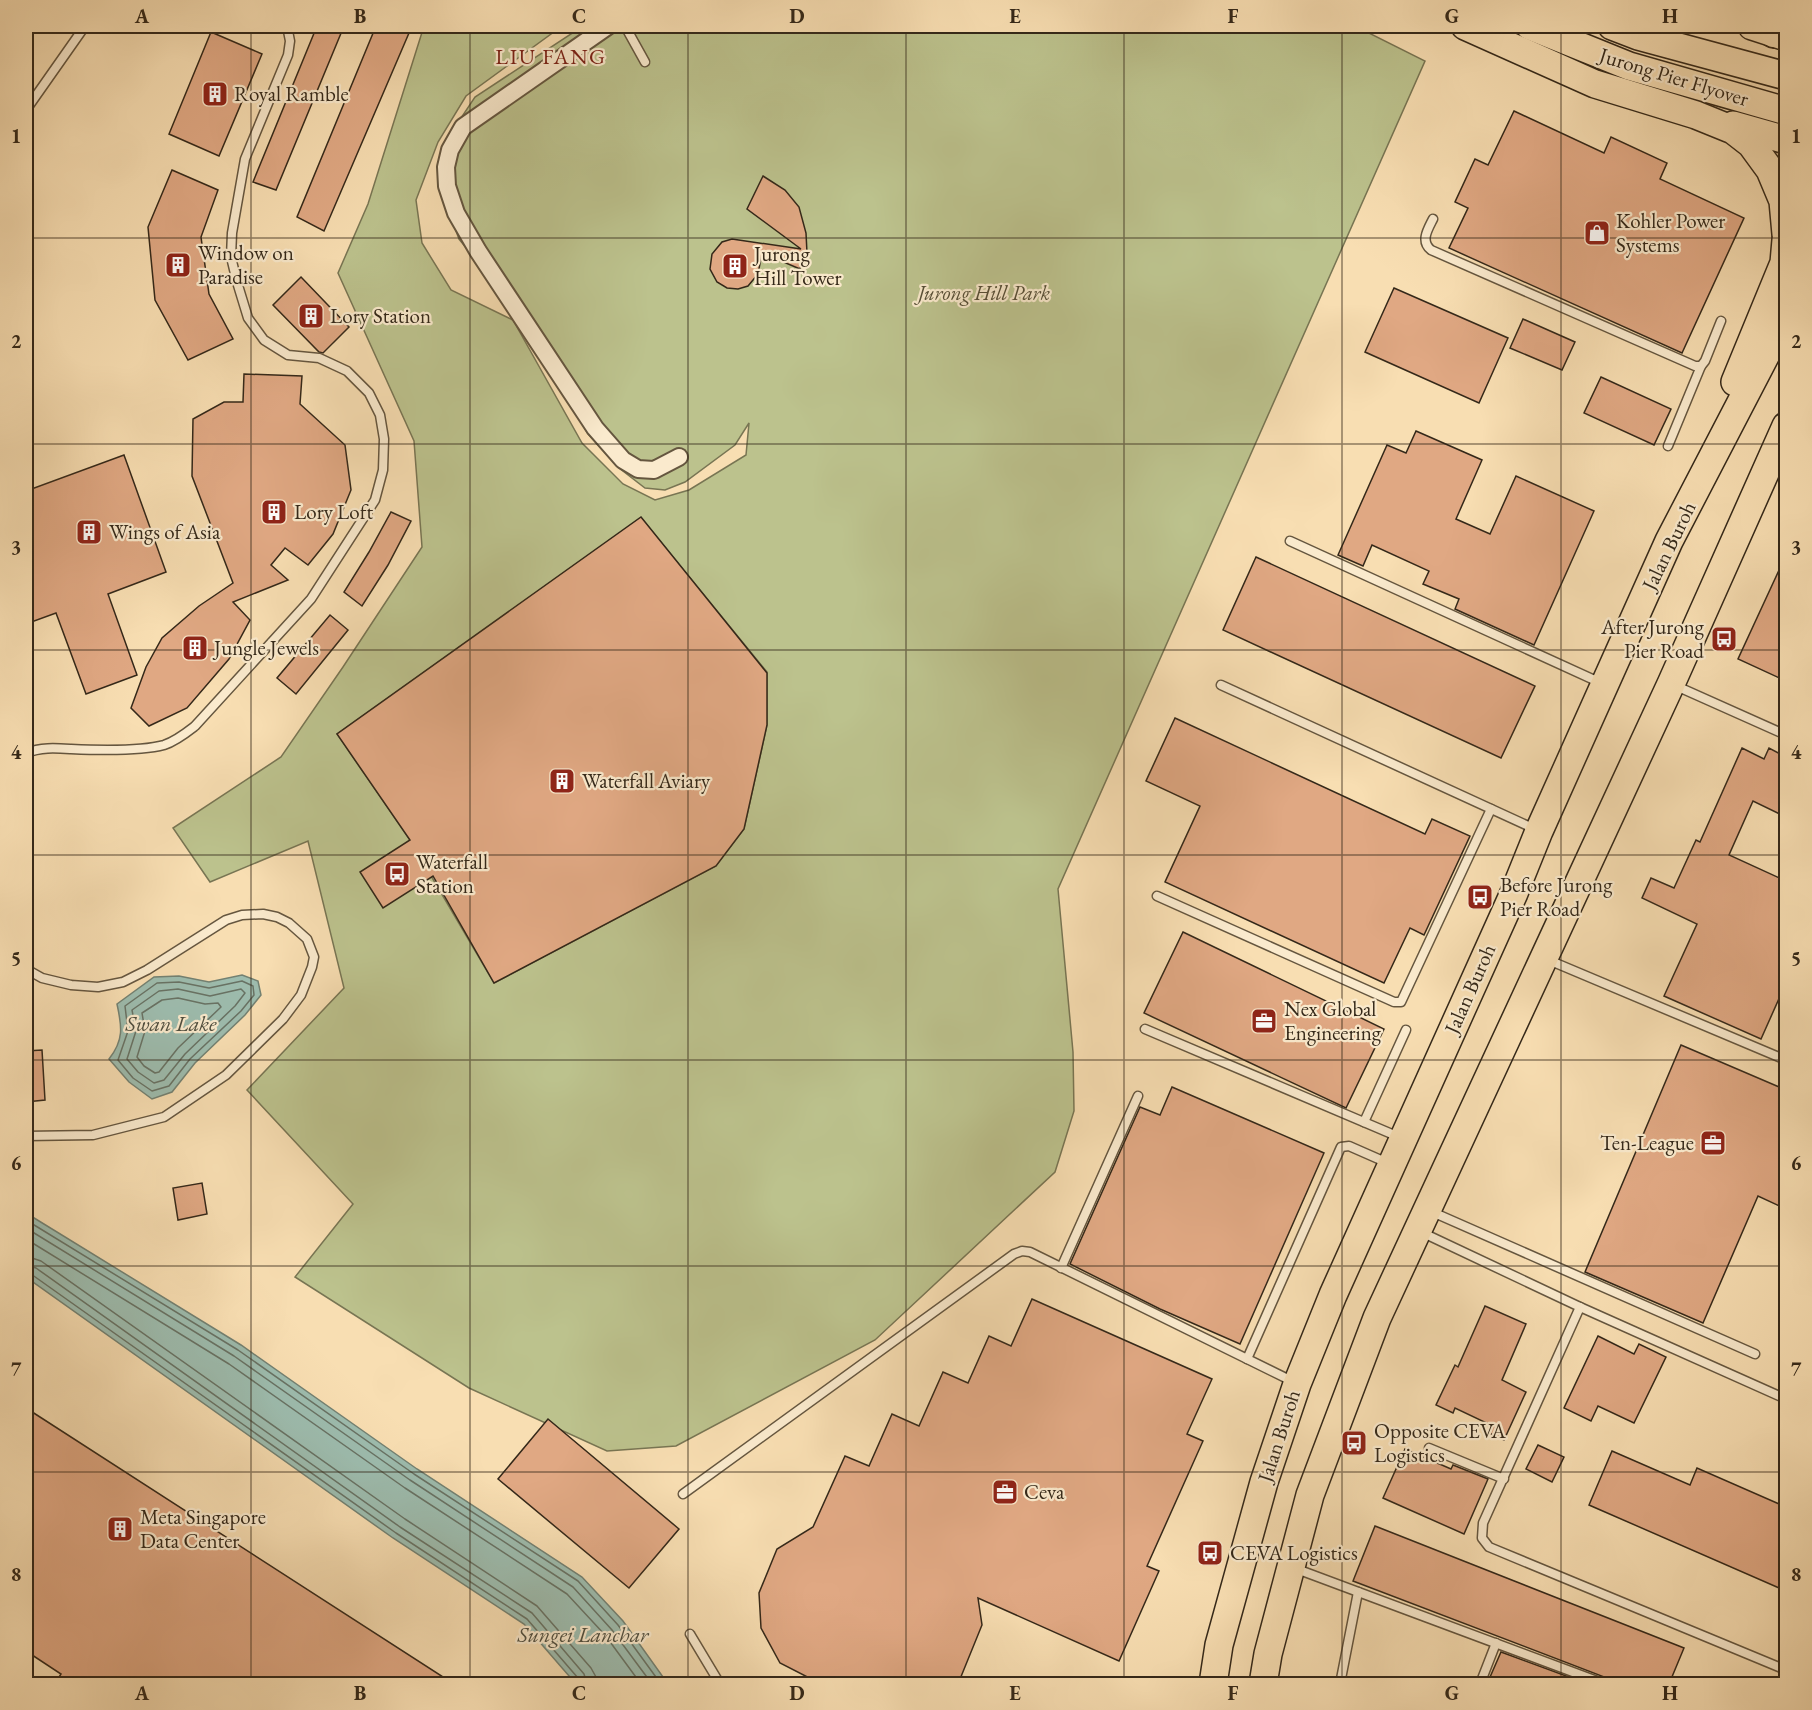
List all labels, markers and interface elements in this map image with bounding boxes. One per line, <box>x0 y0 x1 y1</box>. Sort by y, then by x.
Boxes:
text: A <box>134 3 150 29</box>
text: B <box>354 3 366 29</box>
text: C <box>572 3 586 29</box>
text: D <box>789 3 805 29</box>
text: E <box>1009 3 1021 29</box>
text: F <box>1228 3 1239 29</box>
text: G <box>1445 3 1459 29</box>
text: H <box>1662 3 1678 29</box>
street label: Jurong Pier Flyover <box>1594 40 1752 112</box>
district label: LIU FANG <box>495 42 607 71</box>
building icon: Royal Ramble <box>200 79 230 109</box>
place label: Royal Ramble <box>234 80 349 107</box>
text: 1 <box>11 123 21 149</box>
text: 1 <box>1791 123 1801 149</box>
place label: Kohler Power Systems <box>1616 207 1725 258</box>
shop icon: Kohler Power Systems <box>1582 218 1612 248</box>
place label: Window on Paradise <box>198 239 294 290</box>
place label: Jurong Hill Tower <box>752 240 841 291</box>
building icon: Window on Paradise <box>163 250 193 280</box>
building icon: Jurong Hill Tower <box>720 251 750 281</box>
park label: Jurong Hill Park <box>914 279 1050 306</box>
building icon: Lory Station <box>296 301 326 331</box>
place label: Lory Station <box>330 302 431 329</box>
text: 2 <box>11 328 22 354</box>
text: 2 <box>1791 328 1802 354</box>
building icon: Lory Loft <box>259 497 289 527</box>
street label: Jalan Buroh <box>1635 497 1702 596</box>
place label: Lory Loft <box>294 498 373 525</box>
building icon: Wings of Asia <box>74 517 104 547</box>
place label: Wings of Asia <box>109 518 221 545</box>
text: 3 <box>11 534 21 560</box>
text: 3 <box>1791 534 1801 560</box>
place label: After Jurong Pier Road <box>1600 613 1705 664</box>
bus stop icon: After Jurong Pier Road <box>1709 624 1739 654</box>
building icon: Jungle Jewels <box>180 633 210 663</box>
place label: Jungle Jewels <box>212 634 319 661</box>
text: 4 <box>11 739 22 765</box>
text: 4 <box>1791 739 1802 765</box>
building icon: Waterfall Aviary <box>547 766 577 796</box>
place label: Waterfall Aviary <box>582 767 711 794</box>
place label: Waterfall Station <box>416 848 488 899</box>
bus stop icon: Waterfall Station <box>382 859 412 889</box>
place label: Before Jurong Pier Road <box>1500 871 1613 922</box>
bus stop icon: Before Jurong Pier Road <box>1465 882 1495 912</box>
street label: Jalan Buroh <box>1437 940 1501 1040</box>
text: 5 <box>11 945 21 971</box>
text: 5 <box>1791 945 1801 971</box>
place label: Nex Global Engineering <box>1284 995 1382 1046</box>
office icon: Nex Global Engineering <box>1249 1006 1279 1036</box>
water label: Swan Lake <box>124 1009 217 1038</box>
office icon: Ten-League <box>1698 1128 1728 1158</box>
place label: Ten-League <box>1600 1129 1694 1156</box>
text: 6 <box>11 1150 22 1176</box>
text: 6 <box>1791 1150 1802 1176</box>
text: 7 <box>11 1356 22 1382</box>
text: 7 <box>1791 1356 1802 1382</box>
street label: Jalan Buroh <box>1250 1386 1306 1487</box>
place label: Opposite CEVA Logistics <box>1374 1417 1506 1468</box>
bus stop icon: Opposite CEVA Logistics <box>1339 1428 1369 1458</box>
office icon: Ceva <box>990 1477 1020 1507</box>
place label: Ceva <box>1024 1478 1065 1505</box>
place label: Meta Singapore Data Center <box>140 1503 266 1554</box>
building icon: Meta Singapore Data Center <box>105 1514 135 1544</box>
bus stop icon: CEVA Logistics <box>1195 1538 1225 1568</box>
place label: CEVA Logistics <box>1230 1539 1358 1566</box>
text: 8 <box>11 1561 21 1587</box>
text: 8 <box>1791 1561 1801 1587</box>
water label: Sungei Lanchar <box>517 1620 650 1649</box>
text: A <box>134 1680 150 1706</box>
text: B <box>354 1680 366 1706</box>
text: C <box>572 1680 586 1706</box>
text: D <box>789 1680 805 1706</box>
text: E <box>1009 1680 1021 1706</box>
text: F <box>1228 1680 1239 1706</box>
text: G <box>1445 1680 1459 1706</box>
text: H <box>1662 1680 1678 1706</box>

